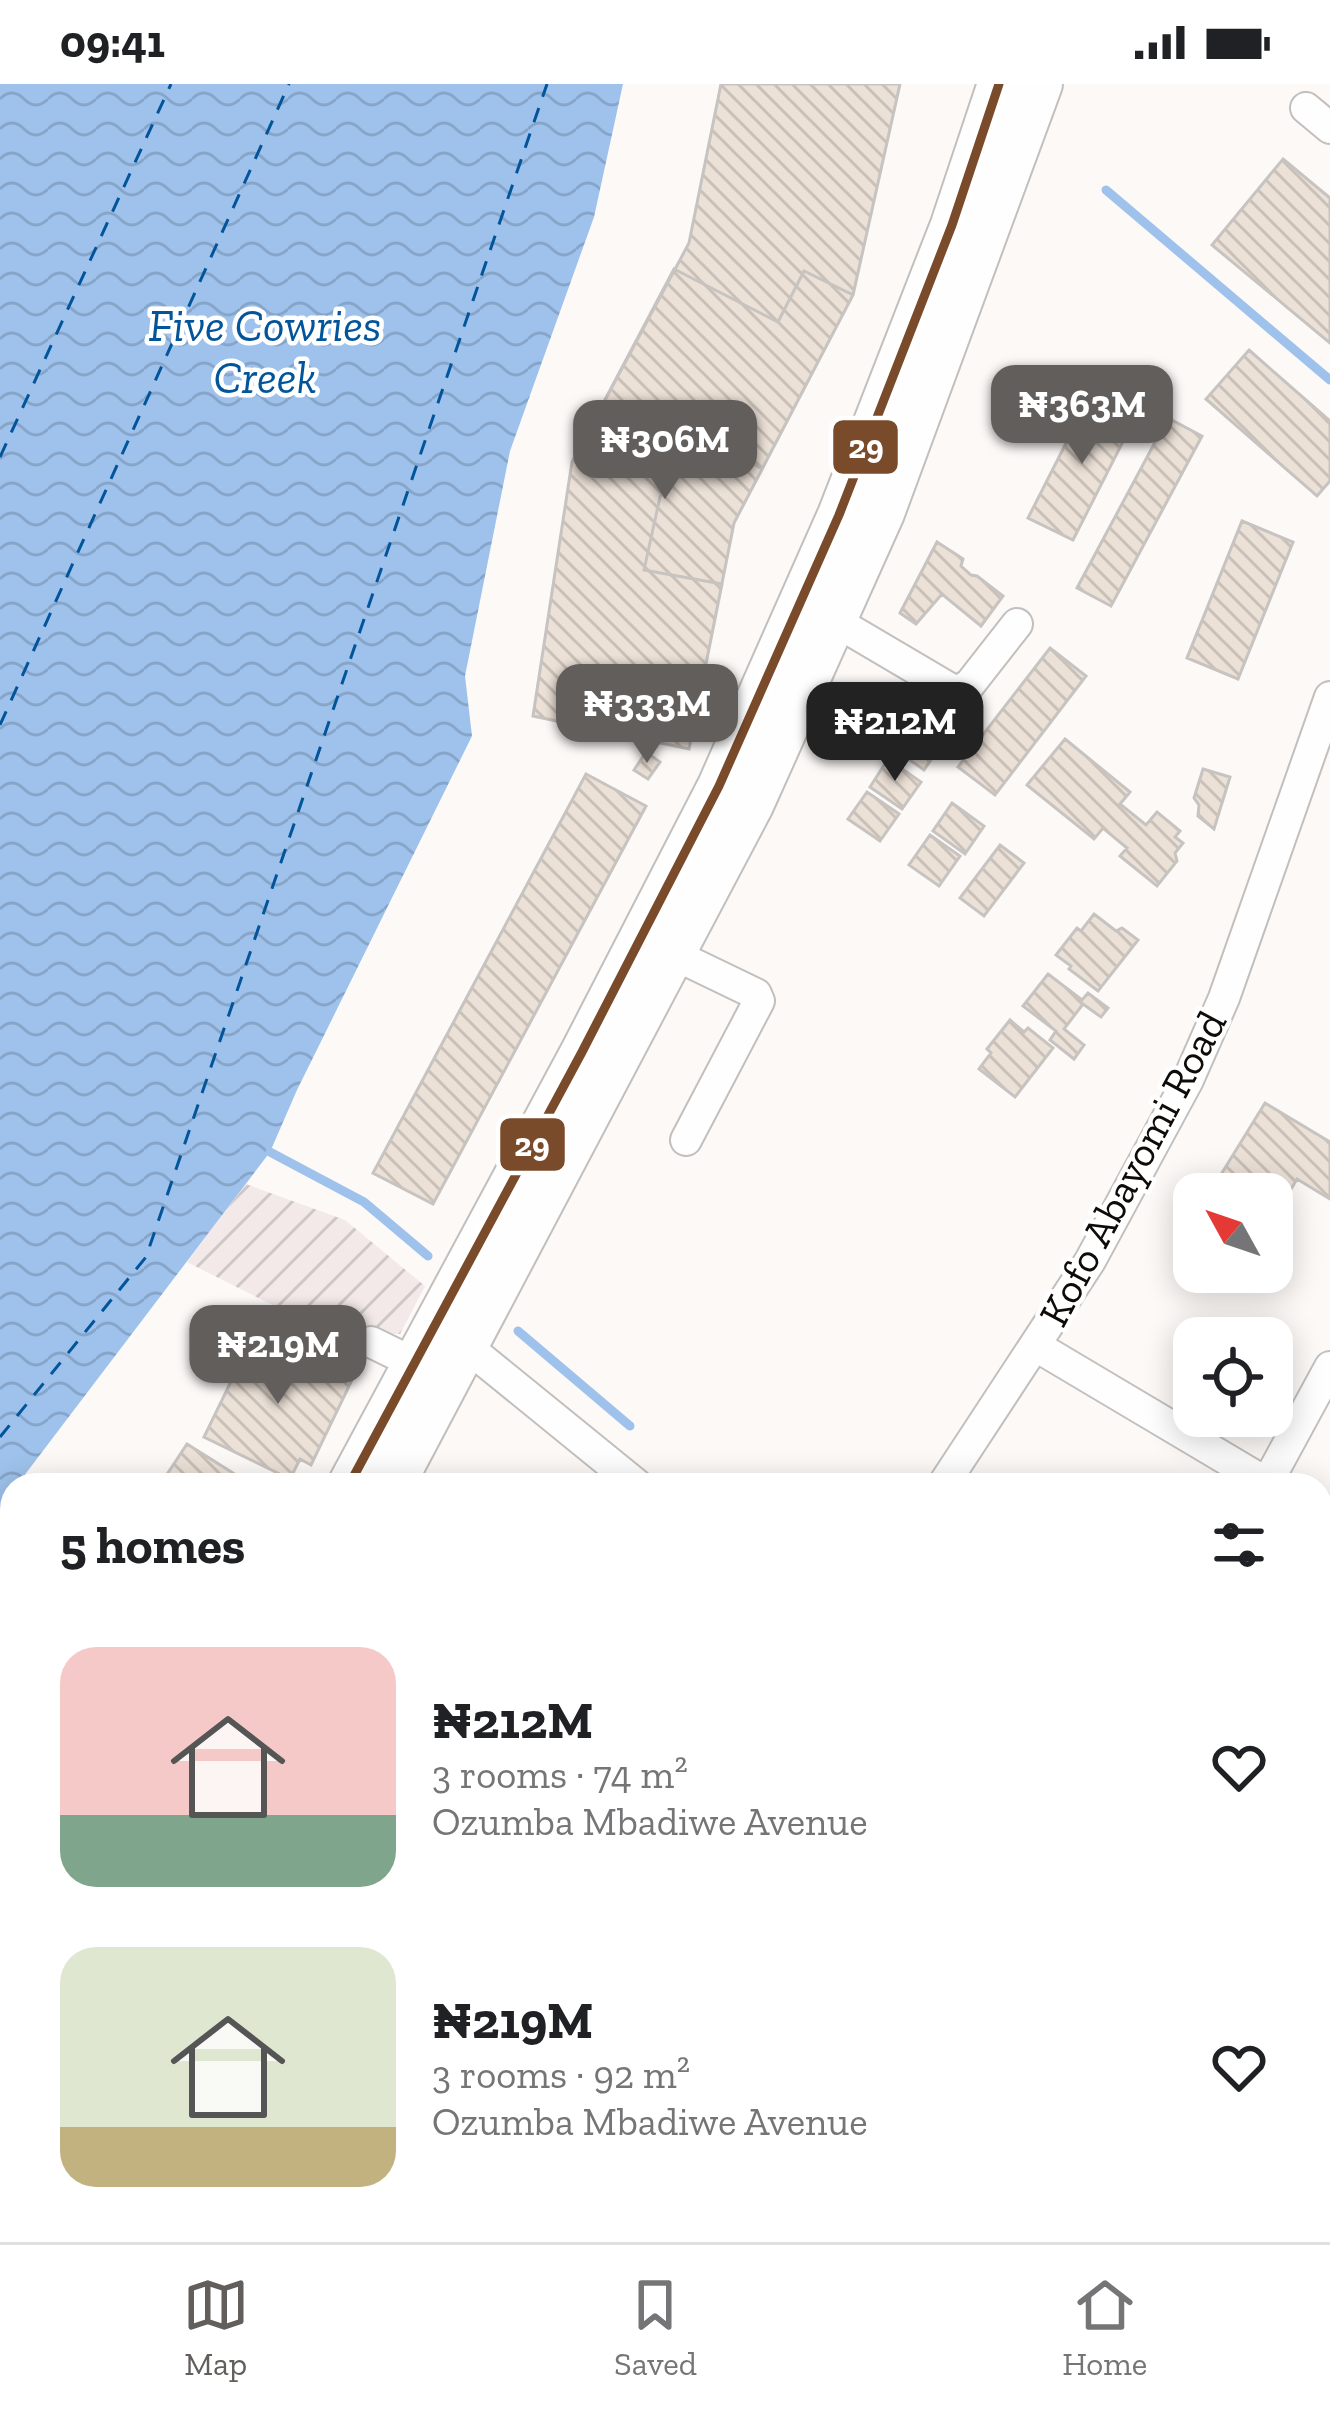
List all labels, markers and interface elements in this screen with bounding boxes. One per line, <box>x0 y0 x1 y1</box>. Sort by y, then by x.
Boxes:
text: 09:41 <box>60 15 165 69</box>
water label: Five Cowries Creek <box>148 299 382 405</box>
pin: ₦363M <box>998 365 1166 467</box>
text: ₦363M <box>1018 380 1146 427</box>
pin: ₦306M <box>581 400 749 502</box>
text: ₦306M <box>600 415 730 462</box>
line badge: 29 <box>831 418 900 476</box>
text: 29 <box>848 427 884 466</box>
pin: ₦333M <box>563 664 731 766</box>
text: ₦333M <box>583 679 711 726</box>
pin: ₦212M <box>811 682 979 784</box>
text: ₦212M <box>833 697 957 744</box>
street label: Kofo Abayomi Road <box>1028 1002 1237 1335</box>
line badge: 29 <box>498 1116 567 1173</box>
text: 29 <box>514 1125 550 1164</box>
north arrow <box>1173 1173 1293 1293</box>
map controls <box>1173 1173 1293 1437</box>
pin: ₦219M <box>194 1305 362 1407</box>
button: locate <box>1173 1317 1293 1437</box>
text: ₦219M <box>216 1320 340 1367</box>
icon: filters <box>1206 1512 1272 1578</box>
text: 5 homes <box>60 1515 245 1576</box>
text: ₦212M <box>432 1690 593 1751</box>
icon: home <box>156 1695 300 1839</box>
icon: heart <box>1206 1734 1272 1800</box>
text: 3 rooms · 74 m² <box>432 1751 688 1798</box>
text: Ozumba Mbadiwe Avenue <box>432 1798 868 1845</box>
text: ₦219M <box>432 1990 593 2051</box>
icon: home <box>156 1995 300 2139</box>
icon: heart <box>1206 2034 1272 2100</box>
text: 3 rooms · 92 m² <box>432 2051 690 2098</box>
text: Ozumba Mbadiwe Avenue <box>432 2098 868 2145</box>
tab: Map <box>183 2272 249 2383</box>
tab: Saved <box>614 2272 697 2383</box>
tab: Home <box>1062 2272 1147 2383</box>

